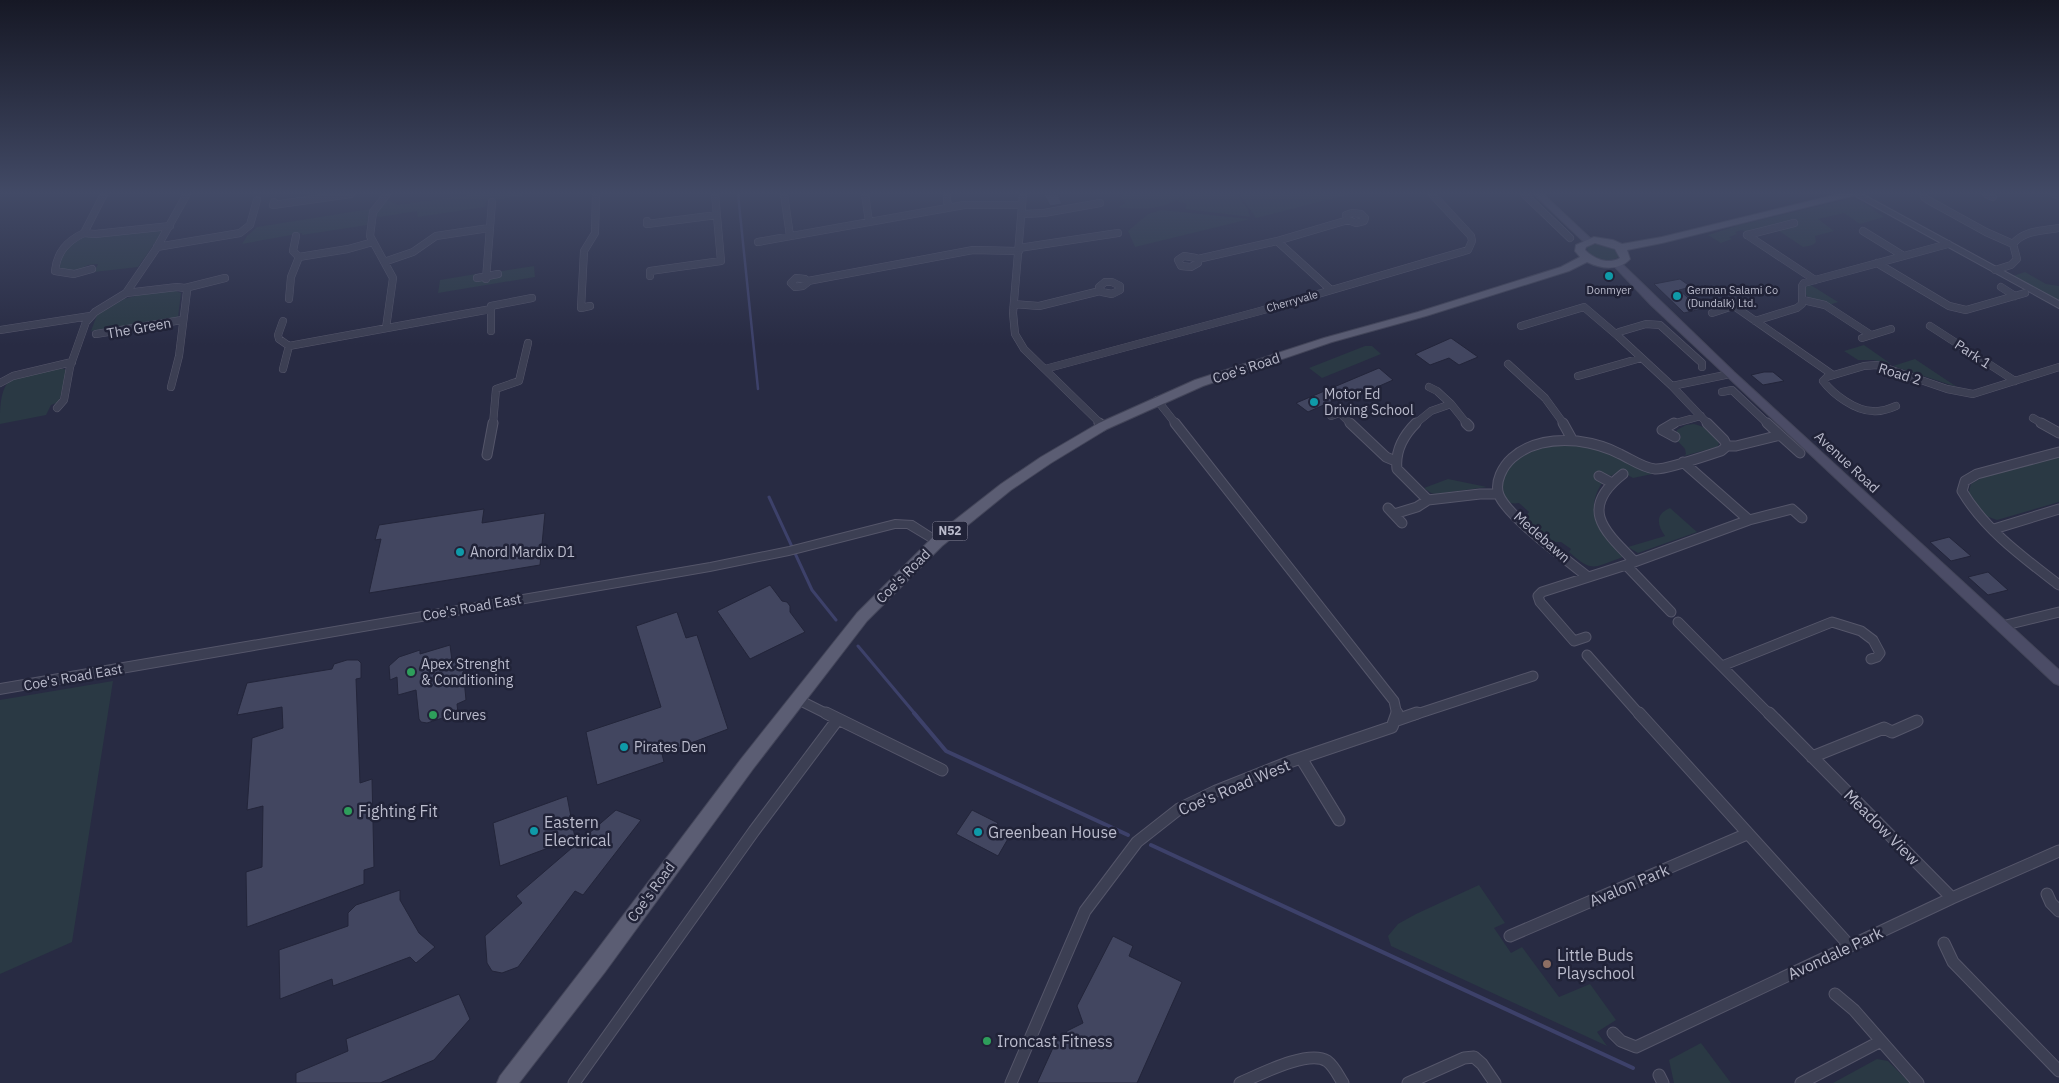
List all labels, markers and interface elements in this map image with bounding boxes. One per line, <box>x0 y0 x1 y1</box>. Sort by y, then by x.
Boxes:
marker: Donmyer <box>1603 270 1615 282</box>
place label: Donmyer <box>1587 283 1631 297</box>
place label: German Salami Co (Dundalk) Ltd. <box>1687 283 1778 310</box>
street label: Cherryvale <box>1265 287 1319 315</box>
marker: German Salami Co (Dundalk) Ltd. <box>1671 290 1683 302</box>
street label: The Green <box>105 313 173 343</box>
street label: Park 1 <box>1951 336 1995 372</box>
street label: Coe's Road <box>1210 349 1282 387</box>
street label: Road 2 <box>1876 359 1924 389</box>
place label: Motor Ed Driving School <box>1324 385 1414 419</box>
marker: Motor Ed Driving School <box>1308 396 1320 408</box>
street label: Avenue Road <box>1811 427 1883 497</box>
street label: Medebawn <box>1510 508 1574 566</box>
road number: N52 <box>932 522 968 540</box>
place label: Anord Mardix D1 <box>470 543 575 561</box>
street label: Coe's Road <box>872 545 934 607</box>
marker: Anord Mardix D1 <box>454 546 466 558</box>
street label: Coe's Road East <box>421 589 523 625</box>
place label: Apex Strenght & Conditioning <box>421 655 514 689</box>
street label: Coe's Road East <box>22 659 124 695</box>
marker: Apex Strenght & Conditioning <box>405 666 417 678</box>
place label: Curves <box>443 706 486 724</box>
marker: Curves <box>427 709 439 721</box>
place label: Pirates Den <box>634 738 706 756</box>
marker: Pirates Den <box>618 741 630 753</box>
street label: Coe's Road West <box>1175 754 1293 820</box>
street label: Meadow View <box>1840 785 1924 869</box>
place label: Fighting Fit <box>358 801 438 821</box>
marker: Fighting Fit <box>342 805 354 817</box>
place label: Eastern Electrical <box>544 812 611 850</box>
place label: Greenbean House <box>988 822 1117 842</box>
marker: Eastern Electrical <box>528 825 540 837</box>
marker: Greenbean House <box>972 826 984 838</box>
street label: Coe's Road <box>623 859 679 925</box>
street label: Avalon Park <box>1586 859 1672 911</box>
street label: Avondale Park <box>1784 922 1886 984</box>
place label: Little Buds Playschool <box>1557 945 1635 983</box>
marker: Little Buds Playschool <box>1541 958 1553 970</box>
place label: Ironcast Fitness <box>997 1031 1113 1051</box>
marker: Ironcast Fitness <box>981 1035 993 1047</box>

